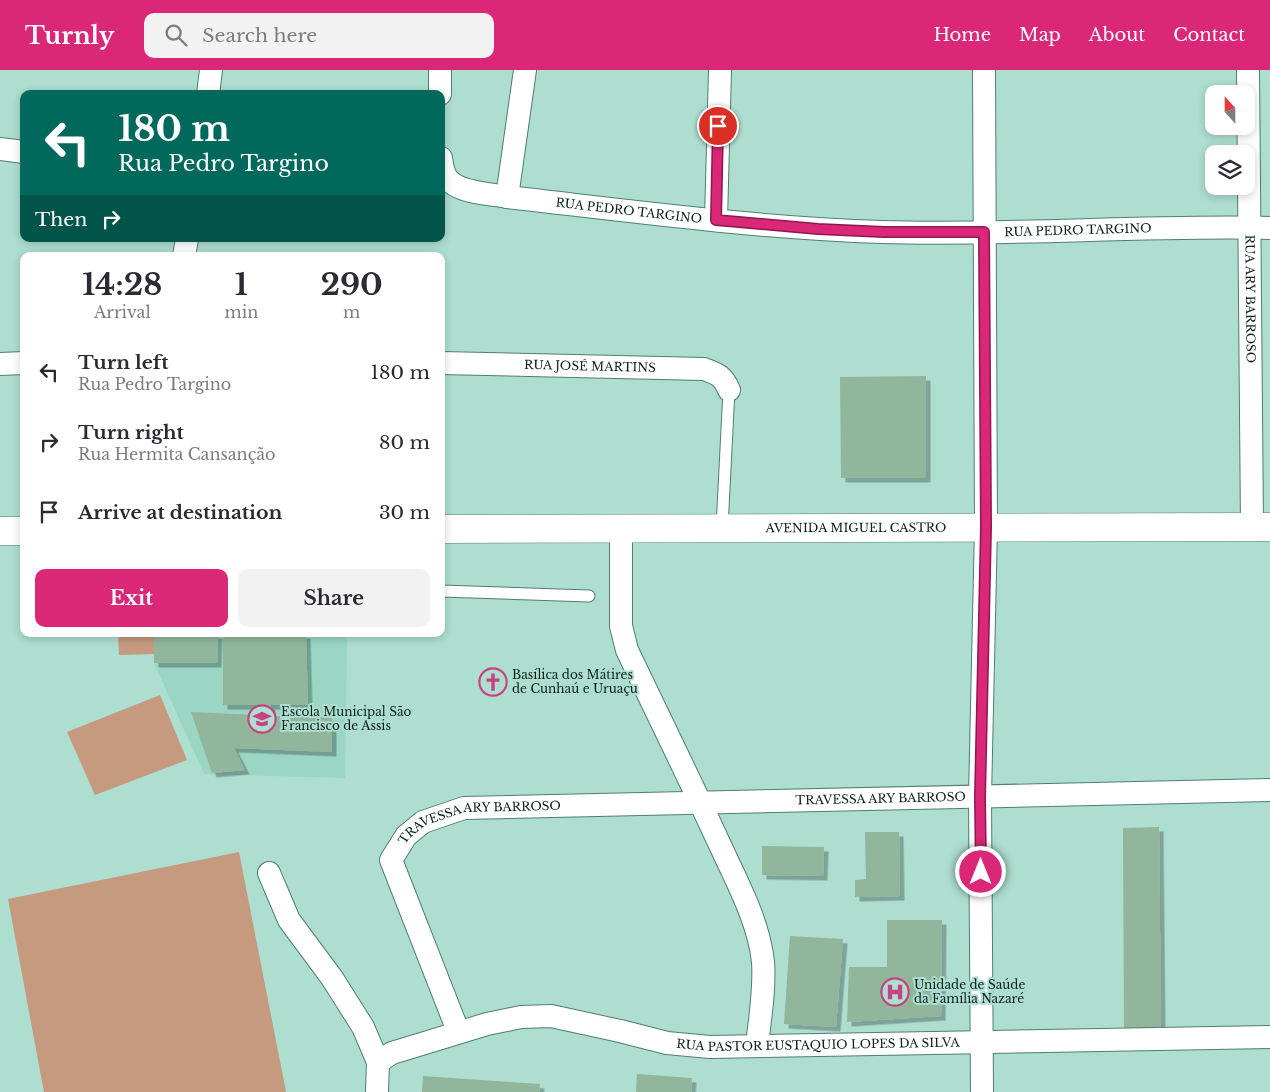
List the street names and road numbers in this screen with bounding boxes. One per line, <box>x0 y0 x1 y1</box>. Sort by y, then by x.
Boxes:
street label: RUA PEDRO TARGINO <box>555 195 703 226</box>
street label: RUA PEDRO TARGINO <box>1004 220 1152 239</box>
street label: RUA ARY BARROSO <box>1242 235 1259 363</box>
street label: RUA JOSÉ MARTINS <box>524 357 656 375</box>
street label: AVENIDA MIGUEL CASTRO <box>765 520 946 535</box>
street label: TRAVESSA ARY BARROSO <box>795 789 966 808</box>
street label: TRAVESSA ARY BARROSO <box>395 798 561 847</box>
street label: RUA PASTOR EUSTAQUIO LOPES DA SILVA <box>676 1035 960 1054</box>

